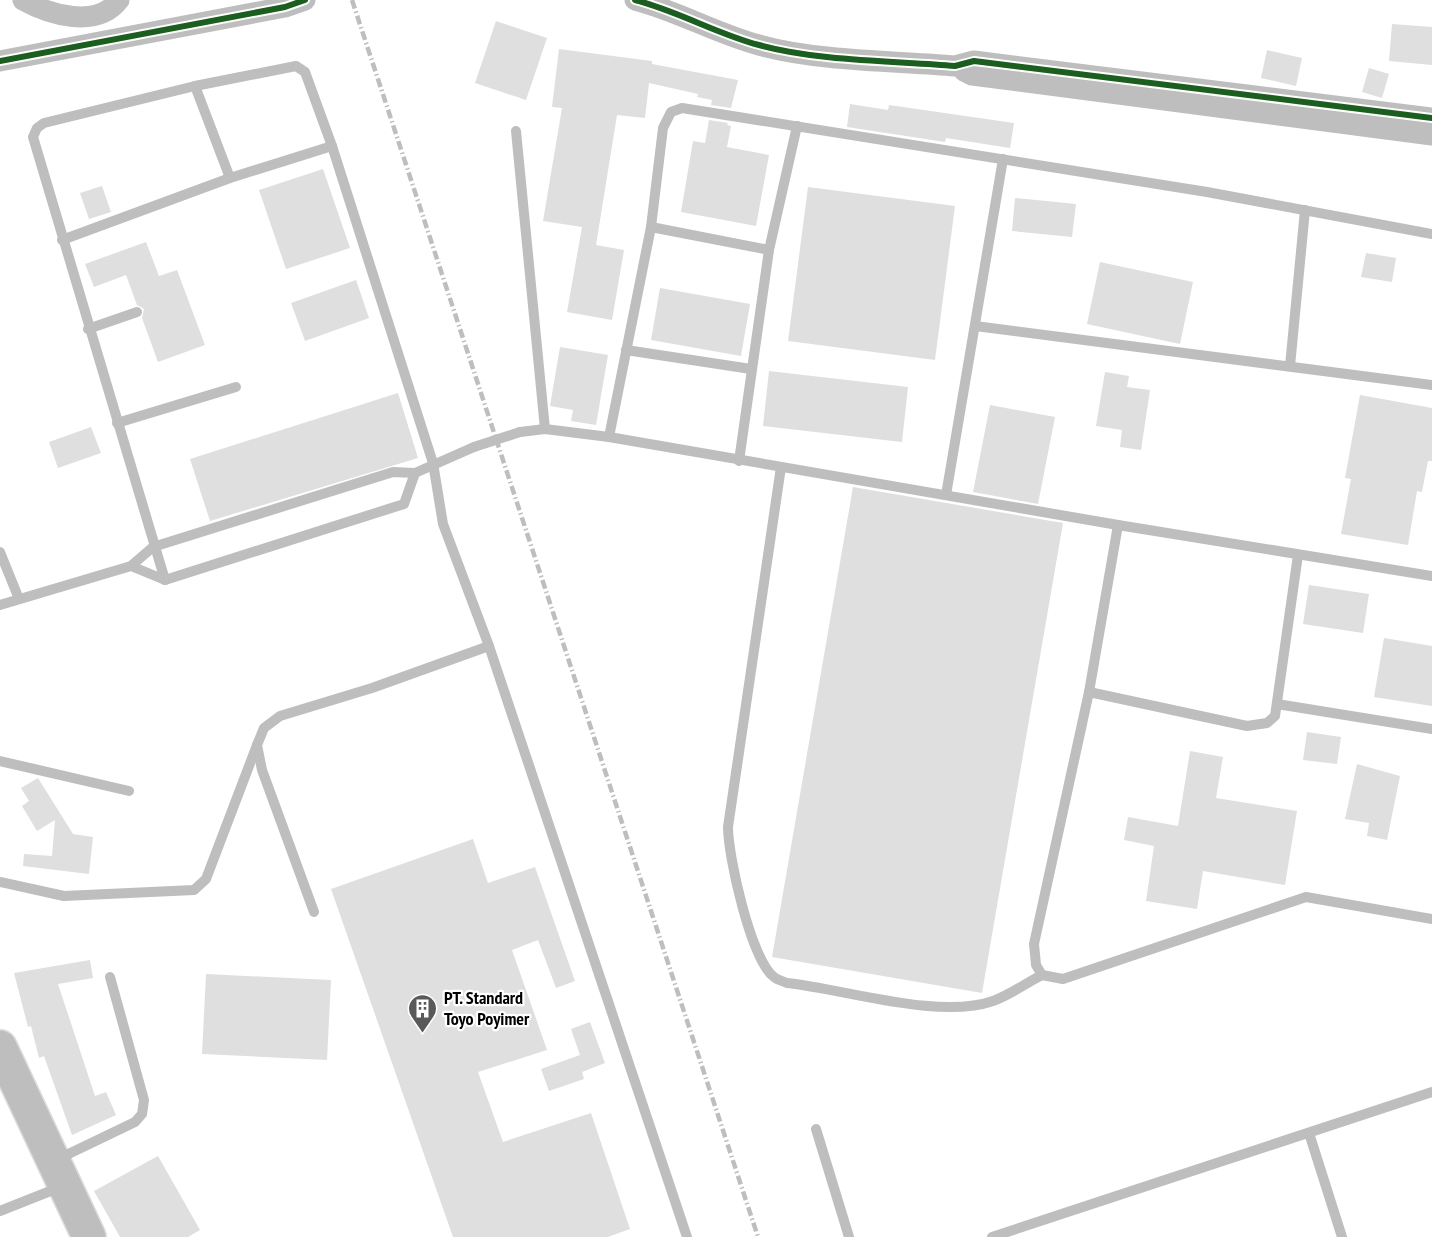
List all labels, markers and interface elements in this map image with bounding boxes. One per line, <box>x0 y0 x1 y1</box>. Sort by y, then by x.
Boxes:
place label: PT. Standard Toyo Poyimer <box>444 986 530 1030</box>
building icon: PT. Standard Toyo Poyimer <box>407 992 439 1034</box>

